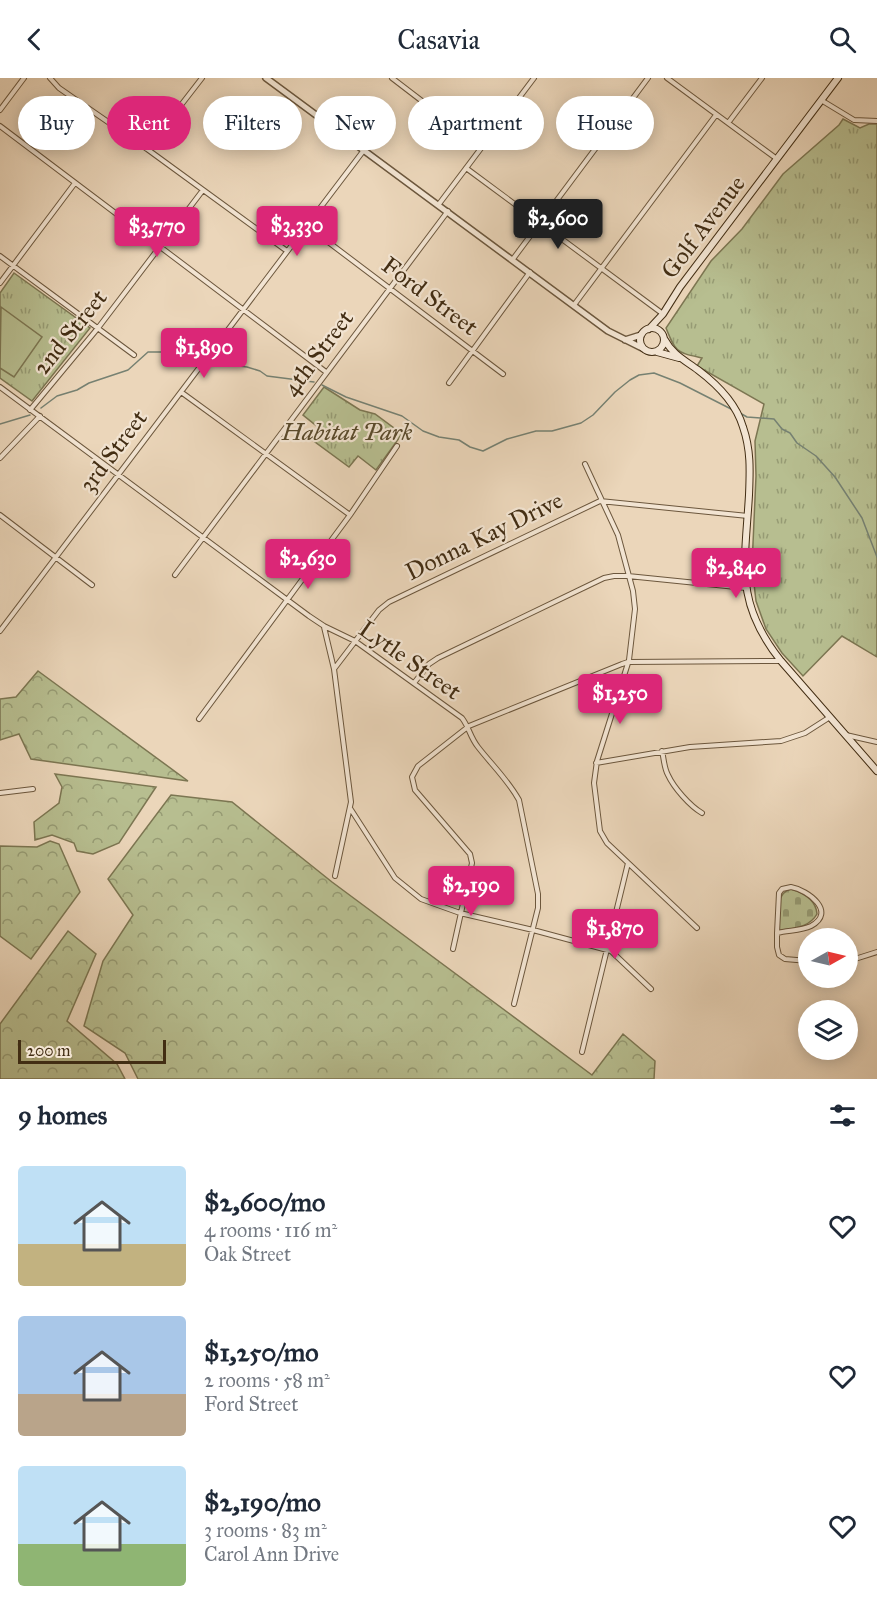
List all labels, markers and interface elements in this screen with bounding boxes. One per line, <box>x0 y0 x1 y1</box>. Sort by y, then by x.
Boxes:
icon: back <box>18 23 51 56</box>
text: Casavia <box>397 23 480 56</box>
icon: search <box>826 23 859 56</box>
chip: Buy <box>18 96 95 150</box>
chip: Rent <box>107 96 191 150</box>
chip: Filters <box>203 96 302 150</box>
chip: New <box>314 96 396 150</box>
chip: Apartment <box>408 96 544 150</box>
chip: House <box>556 96 654 150</box>
street label: Golf Avenue <box>654 169 752 285</box>
pin: $2,600 <box>509 199 607 250</box>
pin: $3,330 <box>248 206 346 257</box>
text: $2,600 <box>528 206 589 230</box>
pin: $3,770 <box>108 207 206 258</box>
text: $3,330 <box>271 213 323 237</box>
text: $3,770 <box>128 214 186 238</box>
street label: Ford Street <box>376 250 485 342</box>
street label: 2nd Street <box>26 283 114 381</box>
street label: 4th Street <box>276 304 360 402</box>
pin: $1,890 <box>155 328 253 379</box>
text: $1,890 <box>175 335 233 359</box>
street label: 3rd Street <box>72 404 154 498</box>
park label: Habitat Park <box>280 417 413 447</box>
street label: Donna Kay Drive <box>400 485 568 587</box>
pin: $2,630 <box>259 539 357 590</box>
text: $2,630 <box>279 546 337 570</box>
pin: $2,840 <box>687 548 785 599</box>
text: $2,840 <box>706 555 766 579</box>
street label: Lytle Street <box>353 614 468 707</box>
pin: $1,250 <box>571 674 669 725</box>
text: $1,250 <box>592 681 648 705</box>
pin: $2,190 <box>422 866 520 917</box>
text: $2,190 <box>442 873 500 897</box>
pin: $1,870 <box>566 909 664 960</box>
text: $1,870 <box>586 916 644 940</box>
north arrow <box>798 928 858 988</box>
map controls <box>798 928 858 1060</box>
button: layers <box>798 1000 858 1060</box>
scale bar <box>18 1037 166 1064</box>
text: 200 m <box>27 1041 70 1060</box>
text: 9 homes <box>18 1099 107 1131</box>
icon: filters <box>826 1099 859 1132</box>
text: $2,600/mo <box>204 1186 325 1218</box>
icon: home <box>66 1190 138 1262</box>
icon: heart <box>826 1210 859 1243</box>
text: 4 rooms · 116 m² <box>204 1218 337 1242</box>
text: Oak Street <box>204 1242 291 1266</box>
text: $1,250/mo <box>204 1336 319 1368</box>
icon: home <box>66 1340 138 1412</box>
icon: heart <box>826 1360 859 1393</box>
text: 2 rooms · 58 m² <box>204 1368 330 1392</box>
text: Ford Street <box>204 1392 298 1416</box>
text: $2,190/mo <box>204 1486 321 1518</box>
icon: home <box>66 1490 138 1562</box>
icon: heart <box>826 1510 859 1543</box>
text: 3 rooms · 83 m² <box>204 1518 327 1542</box>
text: Carol Ann Drive <box>204 1542 339 1566</box>

